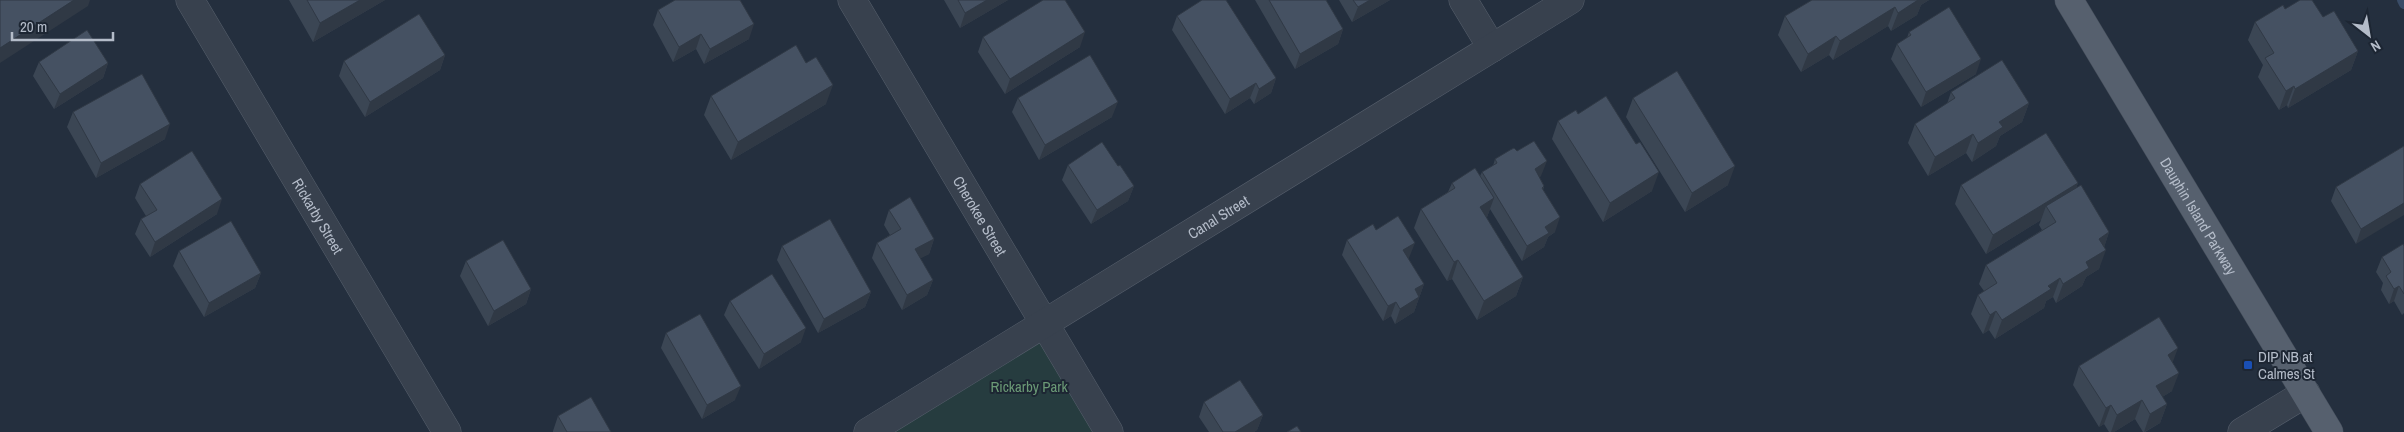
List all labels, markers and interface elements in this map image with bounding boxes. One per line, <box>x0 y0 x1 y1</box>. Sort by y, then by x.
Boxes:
scale bar <box>12 10 114 42</box>
north arrow <box>2344 10 2394 60</box>
text: 20 m <box>20 16 47 37</box>
text: N <box>2368 36 2384 56</box>
street label: Dauphin Island Parkway <box>2156 153 2243 279</box>
street label: Cherokee Street <box>948 172 1013 260</box>
street label: Rickarby Street <box>288 174 349 258</box>
street label: Canal Street <box>1183 189 1253 243</box>
place label: DIP NB at Calmes St <box>2258 346 2315 384</box>
marker: DIP NB at Calmes St <box>2242 359 2254 371</box>
park label: Rickarby Park <box>990 376 1068 397</box>

